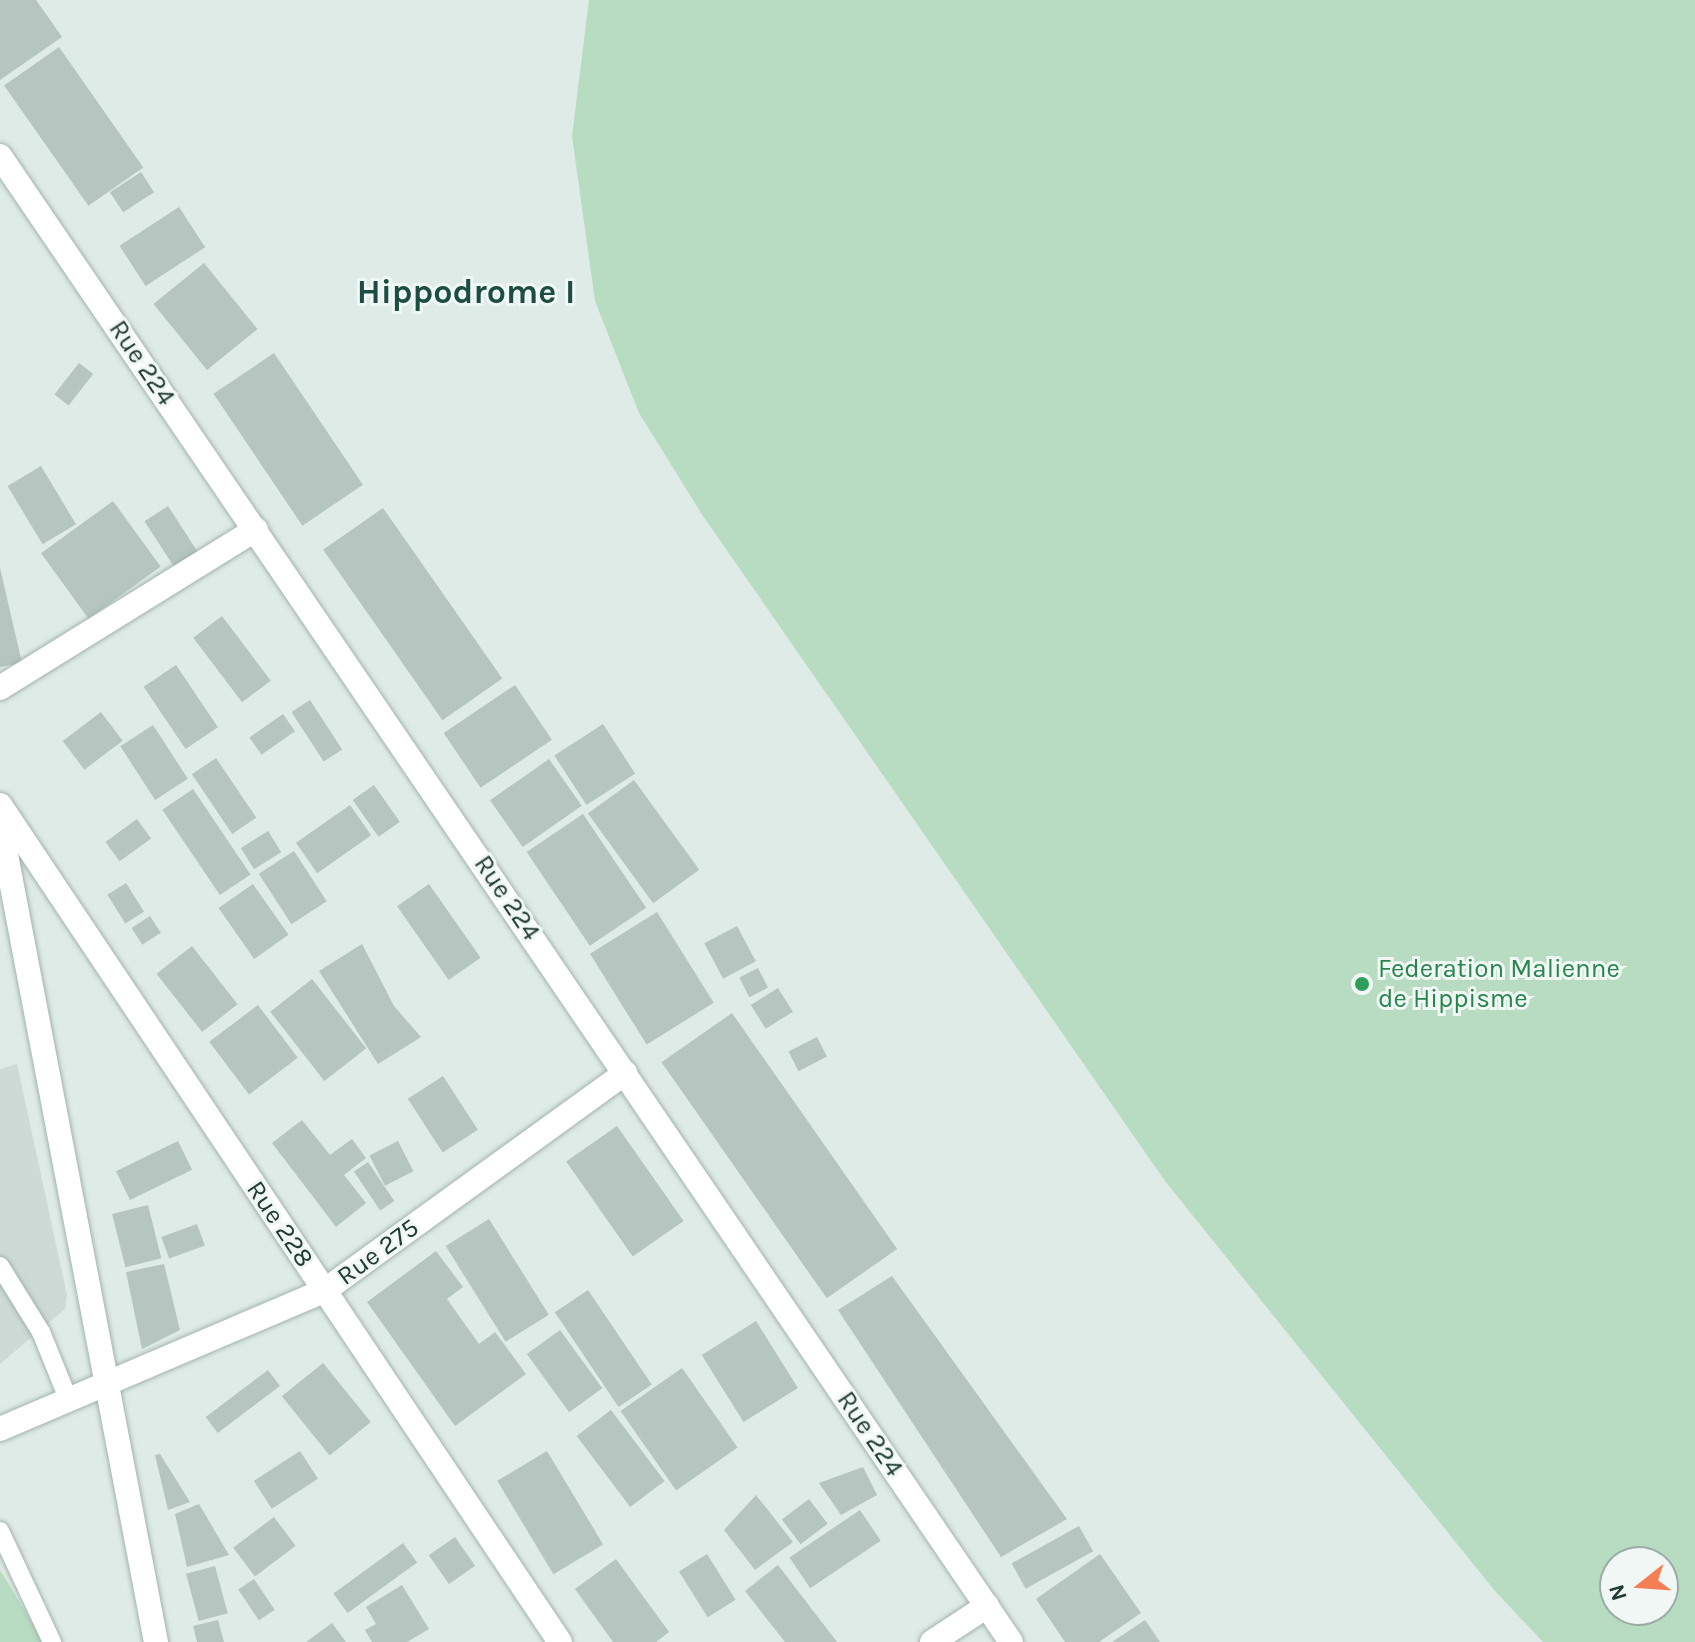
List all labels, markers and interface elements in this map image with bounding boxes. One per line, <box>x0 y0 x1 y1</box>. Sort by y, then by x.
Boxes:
district label: Hippodrome I <box>357 273 575 313</box>
street label: Rue 224 <box>102 315 182 411</box>
street label: Rue 224 <box>467 850 547 946</box>
place label: Federation Malienne de Hippisme <box>1378 953 1620 1014</box>
marker: Federation Malienne de Hippisme <box>1353 975 1371 993</box>
street label: Rue 228 <box>240 1175 320 1273</box>
street label: Rue 275 <box>331 1212 425 1292</box>
street label: Rue 224 <box>830 1386 910 1482</box>
north arrow <box>1599 1546 1679 1626</box>
text: N <box>1603 1581 1633 1604</box>

